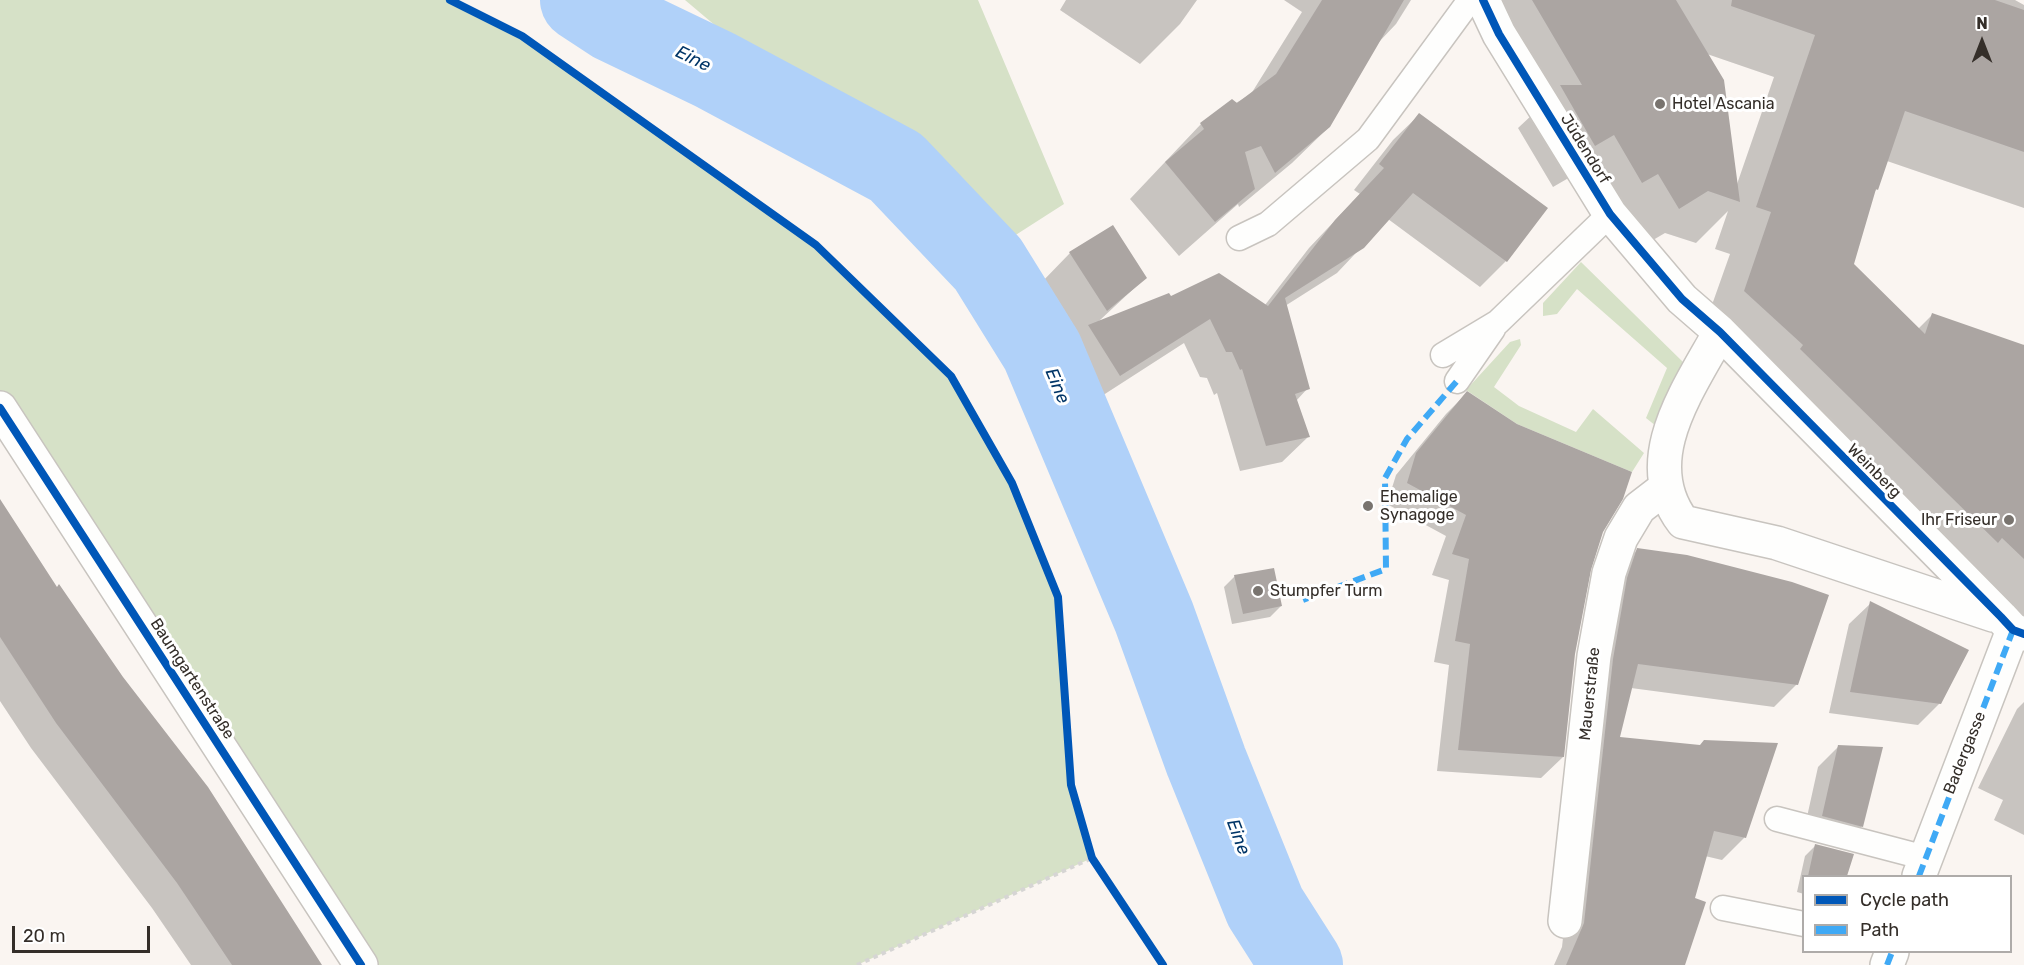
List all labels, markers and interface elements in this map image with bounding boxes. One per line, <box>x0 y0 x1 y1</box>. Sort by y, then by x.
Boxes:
north arrow <box>1952 12 2012 72</box>
text: N <box>1976 14 1988 33</box>
water label: Eine <box>672 41 714 77</box>
place label: Hotel Ascania <box>1672 94 1774 114</box>
marker: Hotel Ascania <box>1653 97 1667 111</box>
street label: Jüdendorf <box>1556 110 1614 188</box>
water label: Eine <box>1040 365 1074 407</box>
street label: Weinberg <box>1843 440 1905 502</box>
place label: Ehemalige Synagoge <box>1380 487 1458 525</box>
marker: Ehemalige Synagoge <box>1361 499 1375 513</box>
place label: Ihr Friseur <box>1921 510 1997 530</box>
marker: Ihr Friseur <box>2002 513 2016 527</box>
place label: Stumpfer Turm <box>1270 581 1382 601</box>
marker: Stumpfer Turm <box>1251 584 1265 598</box>
street label: Baumgartenstraße <box>146 615 238 743</box>
street label: Mauerstraße <box>1576 646 1604 742</box>
street label: Badergasse <box>1940 709 1990 797</box>
water label: Eine <box>1221 816 1255 858</box>
legend <box>1802 875 2012 953</box>
text: Cycle path <box>1860 889 1949 911</box>
scale bar <box>15 914 153 952</box>
text: Path <box>1860 919 1899 941</box>
text: 20 m <box>23 925 65 947</box>

